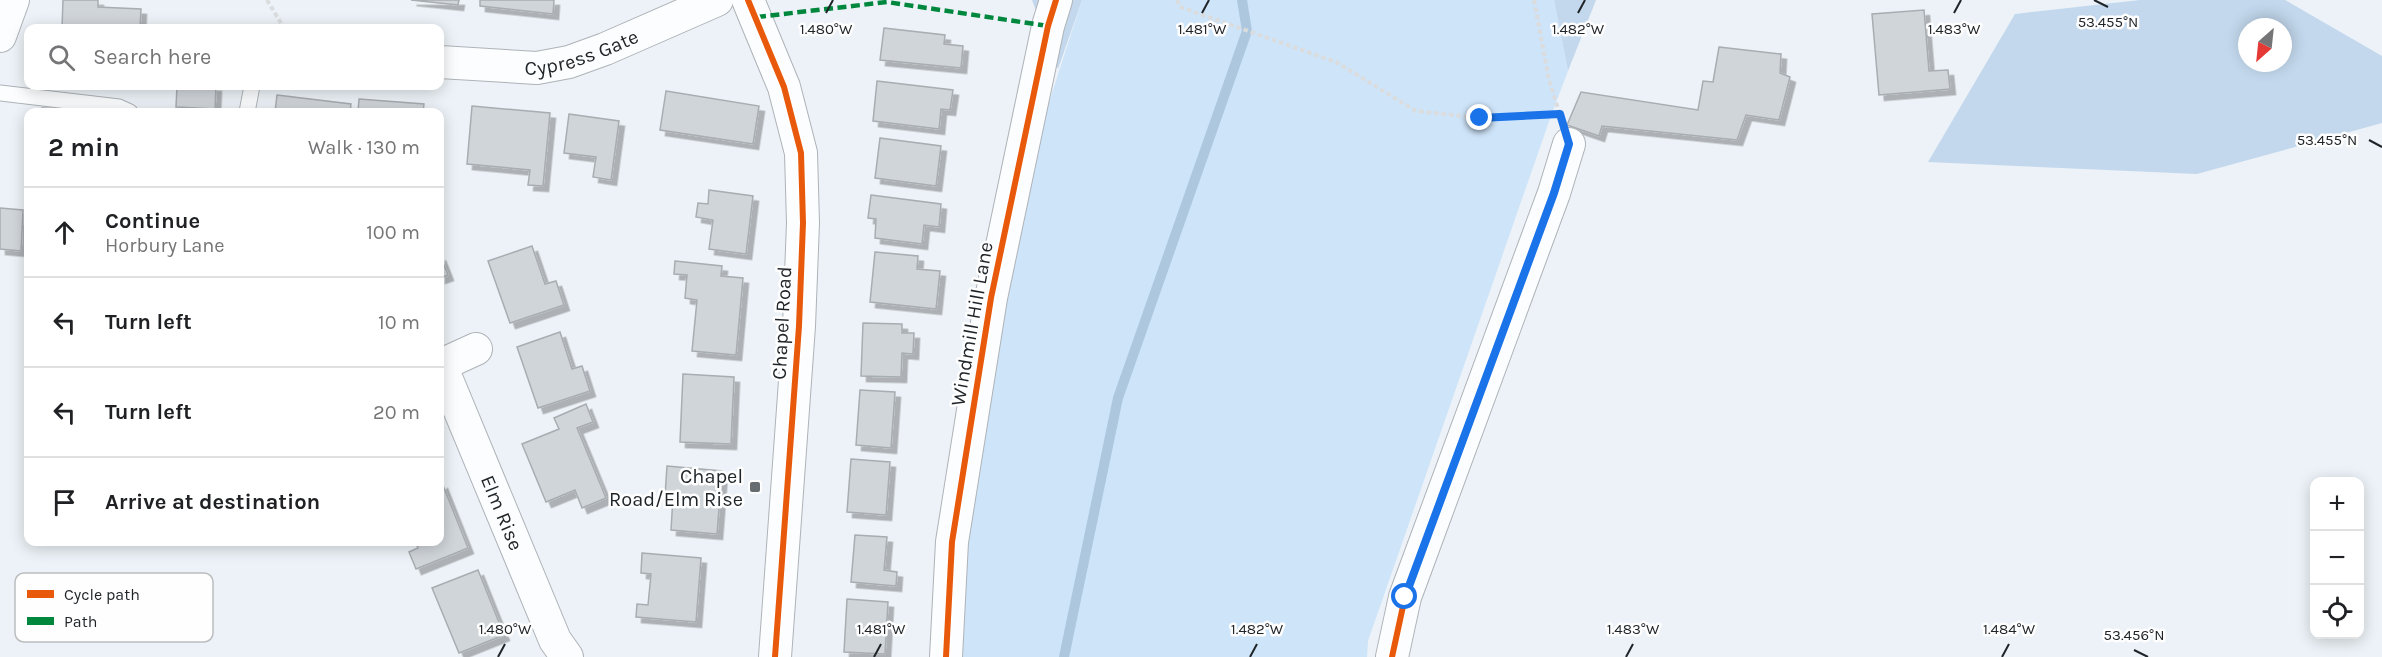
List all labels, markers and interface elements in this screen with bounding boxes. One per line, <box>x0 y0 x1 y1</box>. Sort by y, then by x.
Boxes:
text: 53.455°N <box>2078 13 2138 31</box>
north arrow <box>2238 18 2292 72</box>
text: 1.480°W <box>800 20 853 38</box>
text: 1.481°W <box>1178 20 1227 38</box>
text: 1.482°W <box>1552 20 1605 38</box>
text: 1.483°W <box>1928 20 1981 38</box>
search box <box>24 24 444 90</box>
street label: Cypress Gate <box>524 24 642 79</box>
icon: search <box>45 41 78 74</box>
text: Search here <box>93 44 211 70</box>
route end <box>1466 104 1492 130</box>
text: 53.455°N <box>2297 131 2357 149</box>
text: 2 min <box>48 132 120 163</box>
text: Walk · 130 m <box>308 136 420 159</box>
text: Continue <box>105 208 200 234</box>
icon: ahead <box>48 216 81 249</box>
text: 100 m <box>366 221 420 244</box>
text: Horbury Lane <box>105 234 224 257</box>
street label: Windmill Hill Lane <box>946 240 998 408</box>
street label: Chapel Road <box>768 266 796 380</box>
icon: left <box>48 306 81 339</box>
text: Turn left <box>105 309 192 335</box>
text: 10 m <box>378 311 420 334</box>
icon: left <box>48 396 81 429</box>
text: Turn left <box>105 399 192 425</box>
text: 20 m <box>373 401 420 424</box>
place label: Chapel Road/Elm Rise <box>609 465 743 511</box>
street label: Elm Rise <box>476 472 528 554</box>
map controls <box>2310 477 2364 639</box>
button: + <box>2310 477 2364 531</box>
marker: Chapel Road/Elm Rise <box>748 480 762 494</box>
icon: arrive <box>48 486 81 519</box>
text: Arrive at destination <box>105 489 320 515</box>
button: − <box>2310 531 2364 585</box>
legend <box>15 573 213 642</box>
route start <box>1391 583 1417 609</box>
text: Cycle path <box>64 585 140 604</box>
button: locate <box>2310 585 2364 639</box>
text: Path <box>64 612 97 631</box>
text: 1.480°W <box>479 620 532 638</box>
text: 1.481°W <box>857 620 906 638</box>
text: 1.482°W <box>1231 620 1284 638</box>
text: 1.483°W <box>1607 620 1660 638</box>
text: 1.484°W <box>1983 620 2036 638</box>
text: 53.456°N <box>2104 626 2164 644</box>

